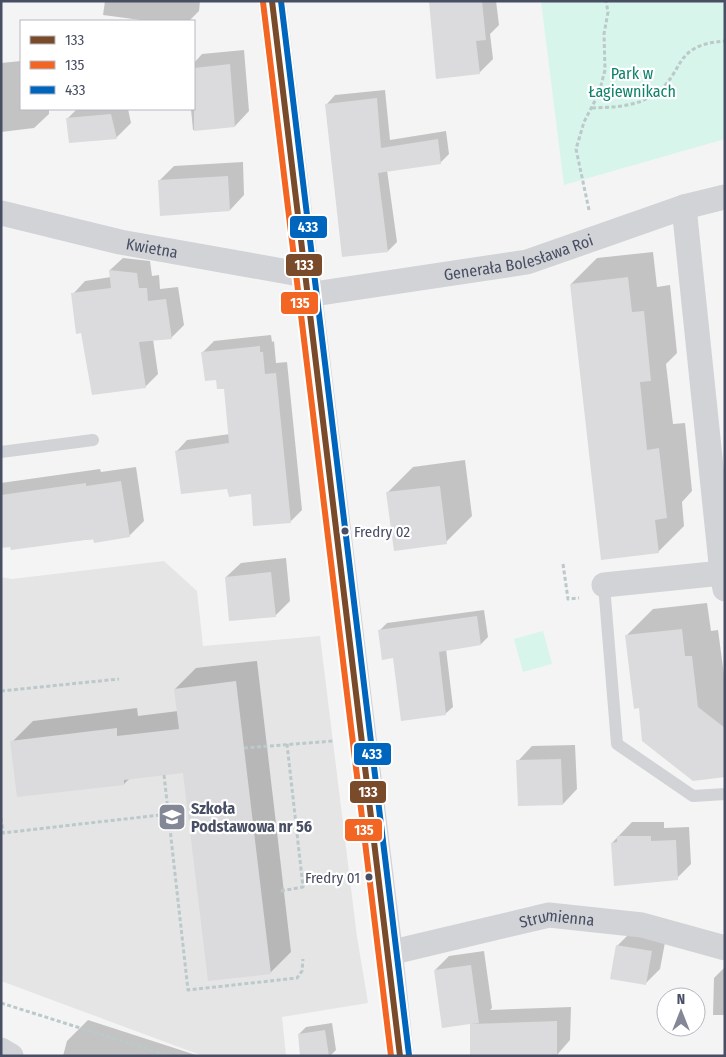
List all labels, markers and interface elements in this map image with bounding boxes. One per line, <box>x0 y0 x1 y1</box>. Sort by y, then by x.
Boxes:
legend <box>20 20 195 110</box>
text: 133 <box>65 31 85 49</box>
text: 135 <box>65 56 85 74</box>
park label: Park w Łagiewnikach <box>588 64 676 101</box>
text: 433 <box>65 81 86 99</box>
line badge: 433 <box>289 215 328 239</box>
text: 433 <box>298 219 319 236</box>
street label: Generała Bolesława Roi <box>442 231 596 284</box>
street label: Kwietna <box>124 234 180 262</box>
line badge: 133 <box>285 253 323 277</box>
text: 133 <box>294 257 314 274</box>
line badge: 135 <box>280 291 319 315</box>
text: 135 <box>290 295 310 312</box>
place label: Fredry 02 <box>354 523 410 541</box>
marker: Fredry 02 <box>340 526 350 536</box>
line badge: 433 <box>353 742 392 766</box>
text: 433 <box>362 746 383 763</box>
line badge: 133 <box>349 780 387 804</box>
text: 133 <box>358 784 378 801</box>
place label: Szkoła Podstawowa nr 56 <box>191 799 312 836</box>
school or university icon: Szkoła Podstawowa nr 56 <box>157 802 187 832</box>
line badge: 135 <box>344 818 383 842</box>
text: 135 <box>354 822 374 839</box>
place label: Fredry 01 <box>305 869 360 887</box>
marker: Fredry 01 <box>364 872 374 882</box>
street label: Strumienna <box>517 906 595 932</box>
north arrow <box>656 987 706 1037</box>
text: N <box>677 991 685 1008</box>

